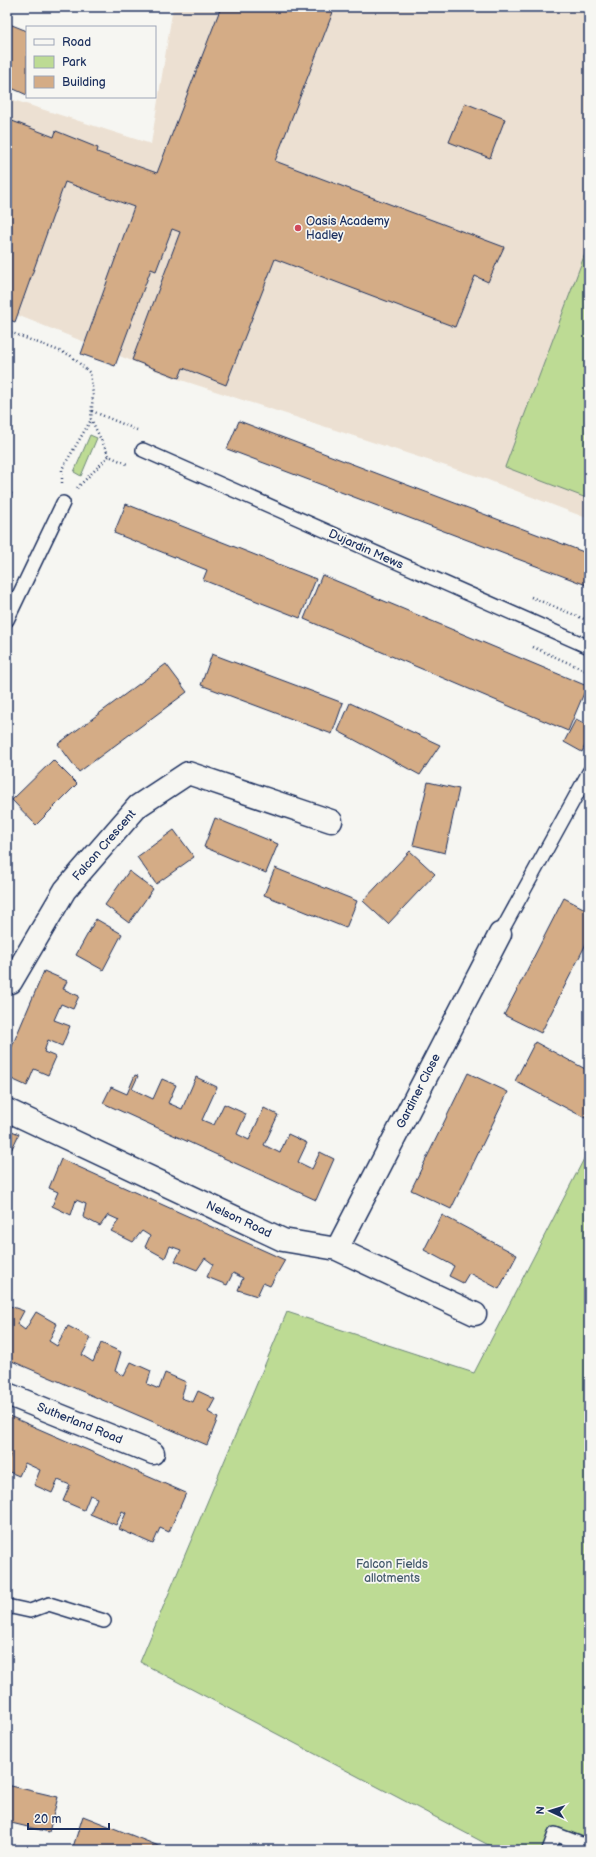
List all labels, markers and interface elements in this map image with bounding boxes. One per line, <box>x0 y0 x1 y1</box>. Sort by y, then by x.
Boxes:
legend <box>26 26 156 98</box>
text: Road <box>62 35 91 50</box>
text: Park <box>62 55 86 70</box>
text: Building <box>62 75 106 90</box>
place label: Oasis Academy Hadley <box>306 214 390 243</box>
marker: Oasis Academy Hadley <box>293 223 303 233</box>
street label: Dujardin Mews <box>326 526 406 573</box>
street label: Falcon Crescent <box>70 807 139 884</box>
street label: Gardiner Close <box>393 1051 444 1131</box>
street label: Nelson Road <box>204 1198 274 1241</box>
street label: Sutherland Road <box>35 1399 125 1448</box>
park label: Falcon Fields allotments <box>356 1557 428 1586</box>
north arrow <box>530 1791 570 1831</box>
scale bar <box>28 1805 109 1831</box>
text: N <box>534 1806 547 1815</box>
text: 20 m <box>34 1812 61 1827</box>

